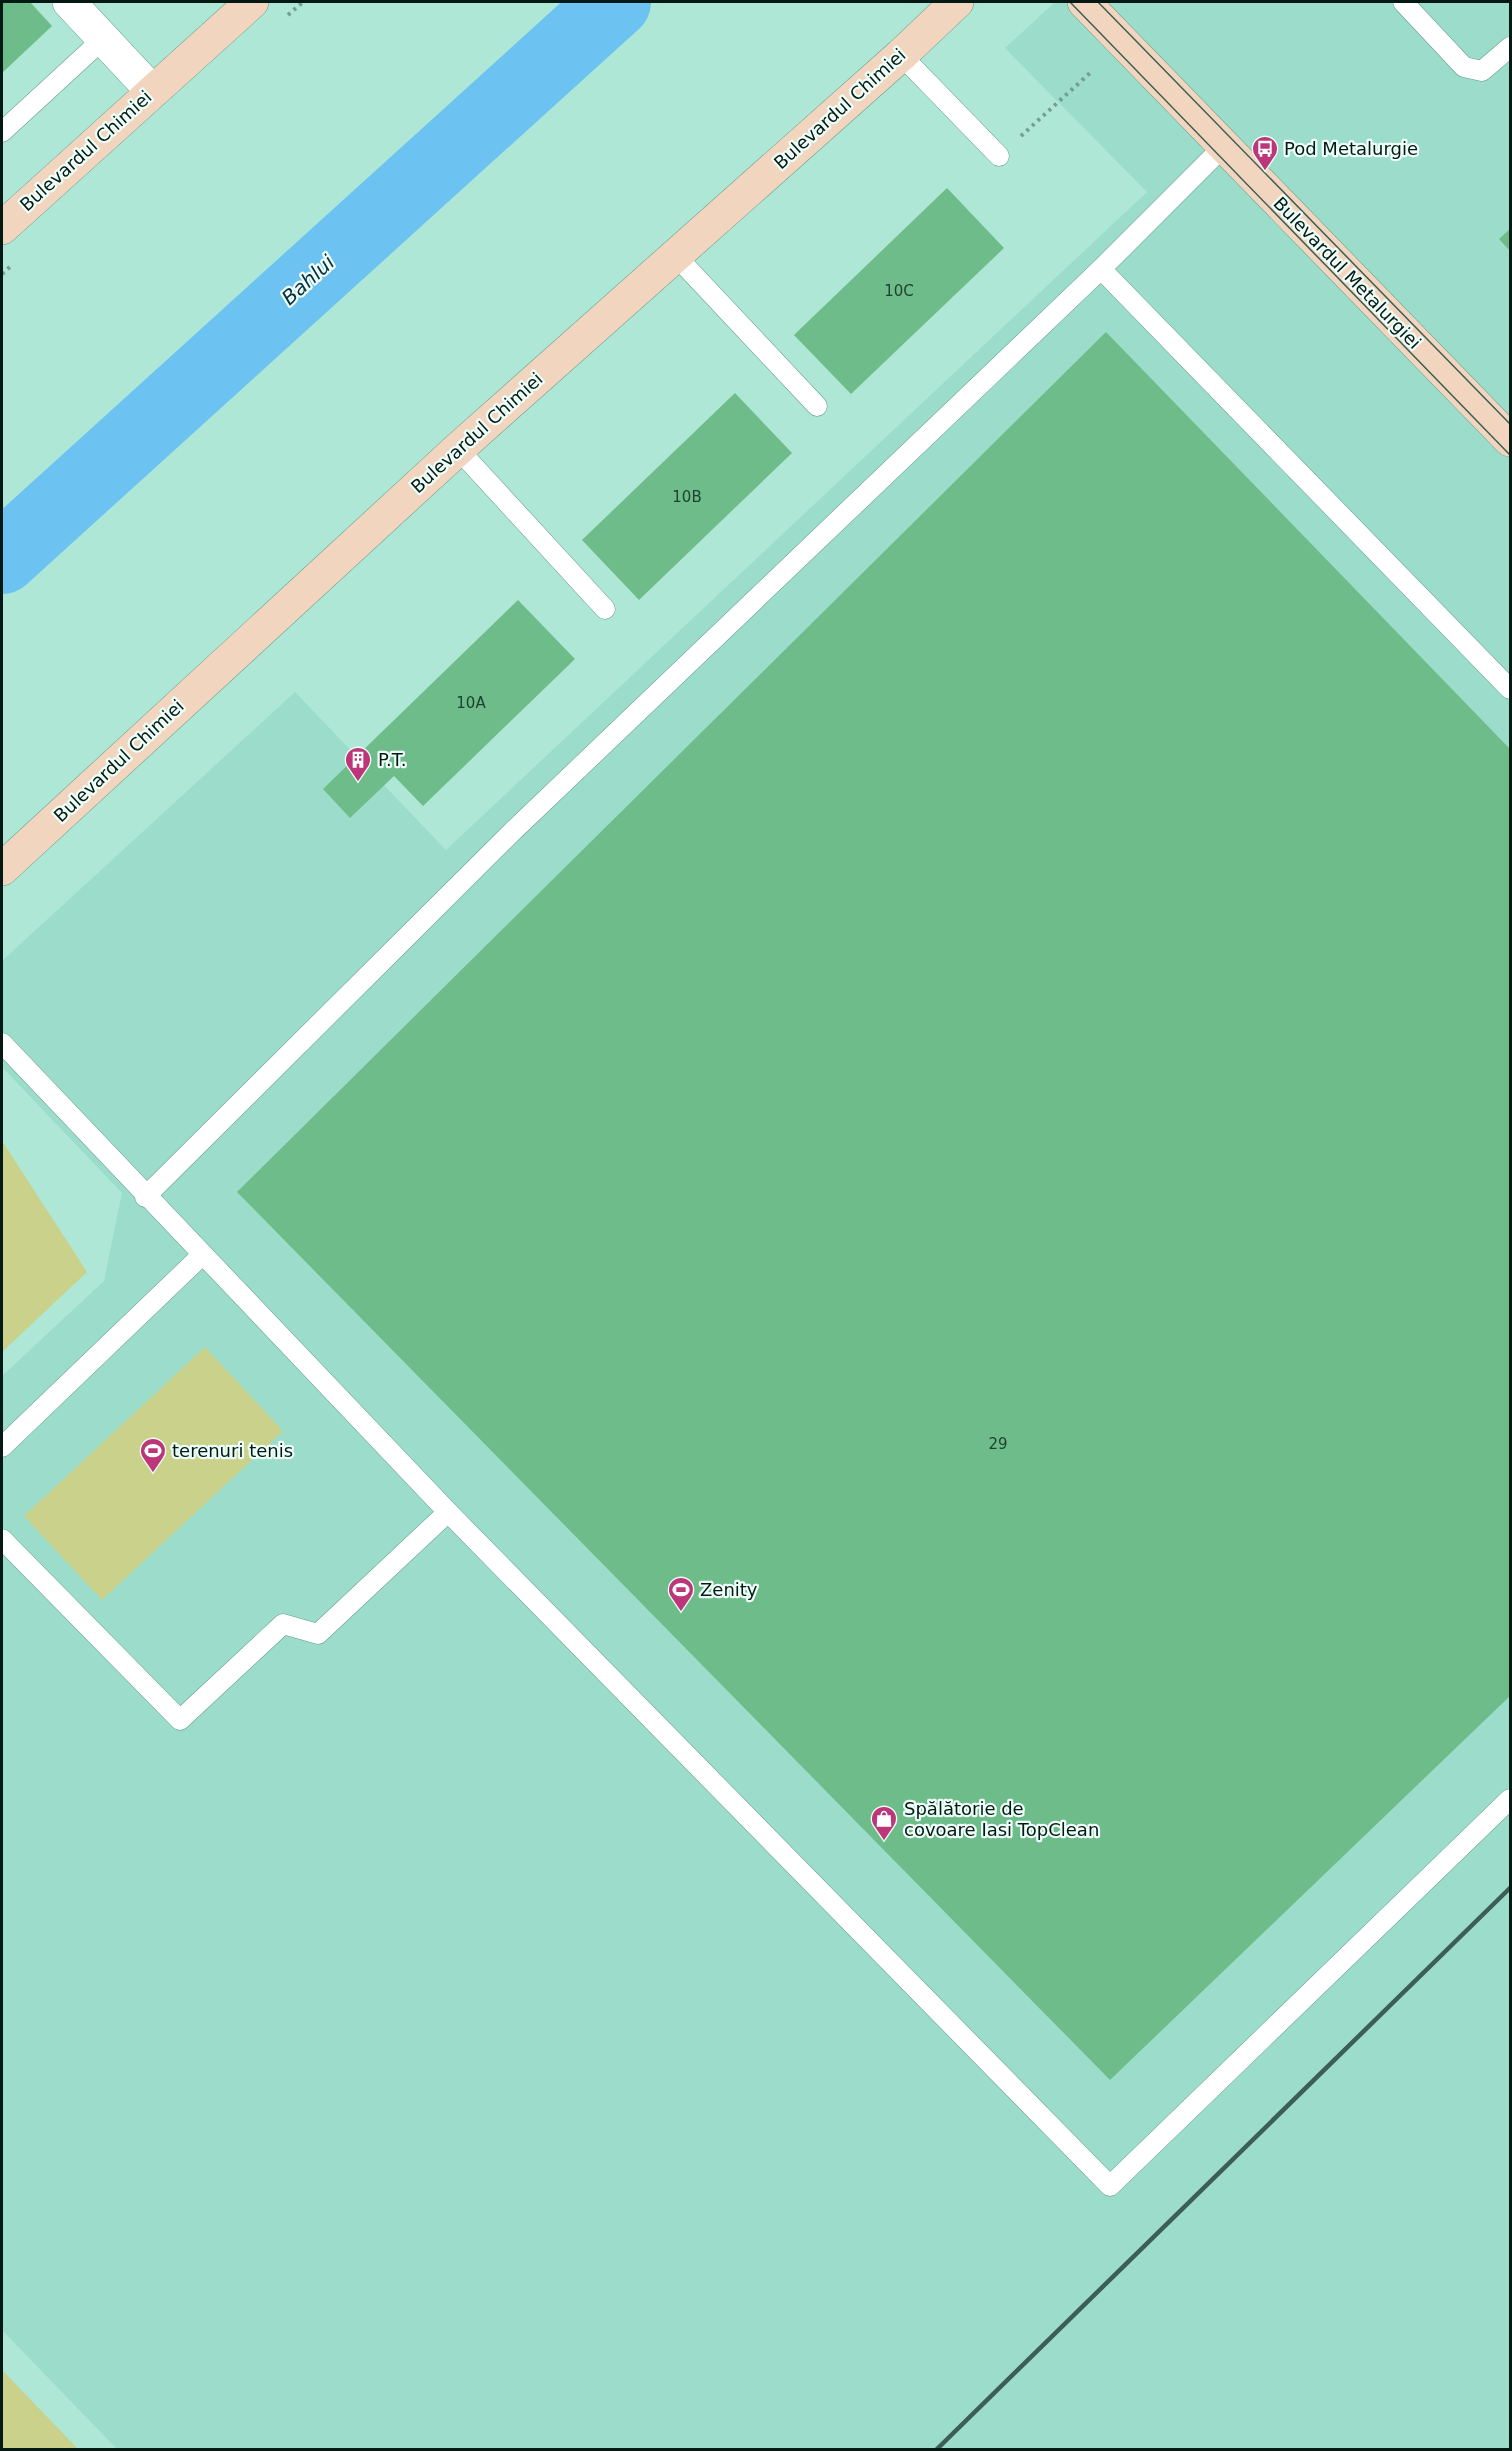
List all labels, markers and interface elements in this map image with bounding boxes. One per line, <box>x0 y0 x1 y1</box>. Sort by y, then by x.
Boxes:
street label: Bulevardul Chimiei <box>770 44 910 173</box>
street label: Bulevardul Chimiei <box>16 86 156 215</box>
bus stop icon: Pod Metalurgie <box>1250 134 1280 172</box>
place label: Pod Metalurgie <box>1284 138 1418 159</box>
street label: Bulevardul Metalurgiei <box>1269 192 1425 353</box>
water label: Bahlui <box>277 250 340 310</box>
house number: 10C <box>884 282 914 300</box>
street label: Bulevardul Chimiei <box>407 368 547 497</box>
house number: 10B <box>672 488 702 506</box>
house number: 10A <box>456 694 486 712</box>
street label: Bulevardul Chimiei <box>49 695 188 826</box>
building icon: P.T. <box>343 745 373 783</box>
place label: P.T. <box>378 749 406 770</box>
house number: 29 <box>988 1435 1008 1453</box>
sports icon: terenuri tenis <box>138 1436 168 1474</box>
place label: terenuri tenis <box>172 1440 293 1461</box>
sports icon: Zenity <box>666 1575 696 1613</box>
place label: Zenity <box>700 1579 758 1600</box>
place label: Spălătorie de covoare Iasi TopClean <box>904 1798 1099 1840</box>
shop icon: Spălătorie de covoare Iasi TopClean <box>869 1804 899 1842</box>

